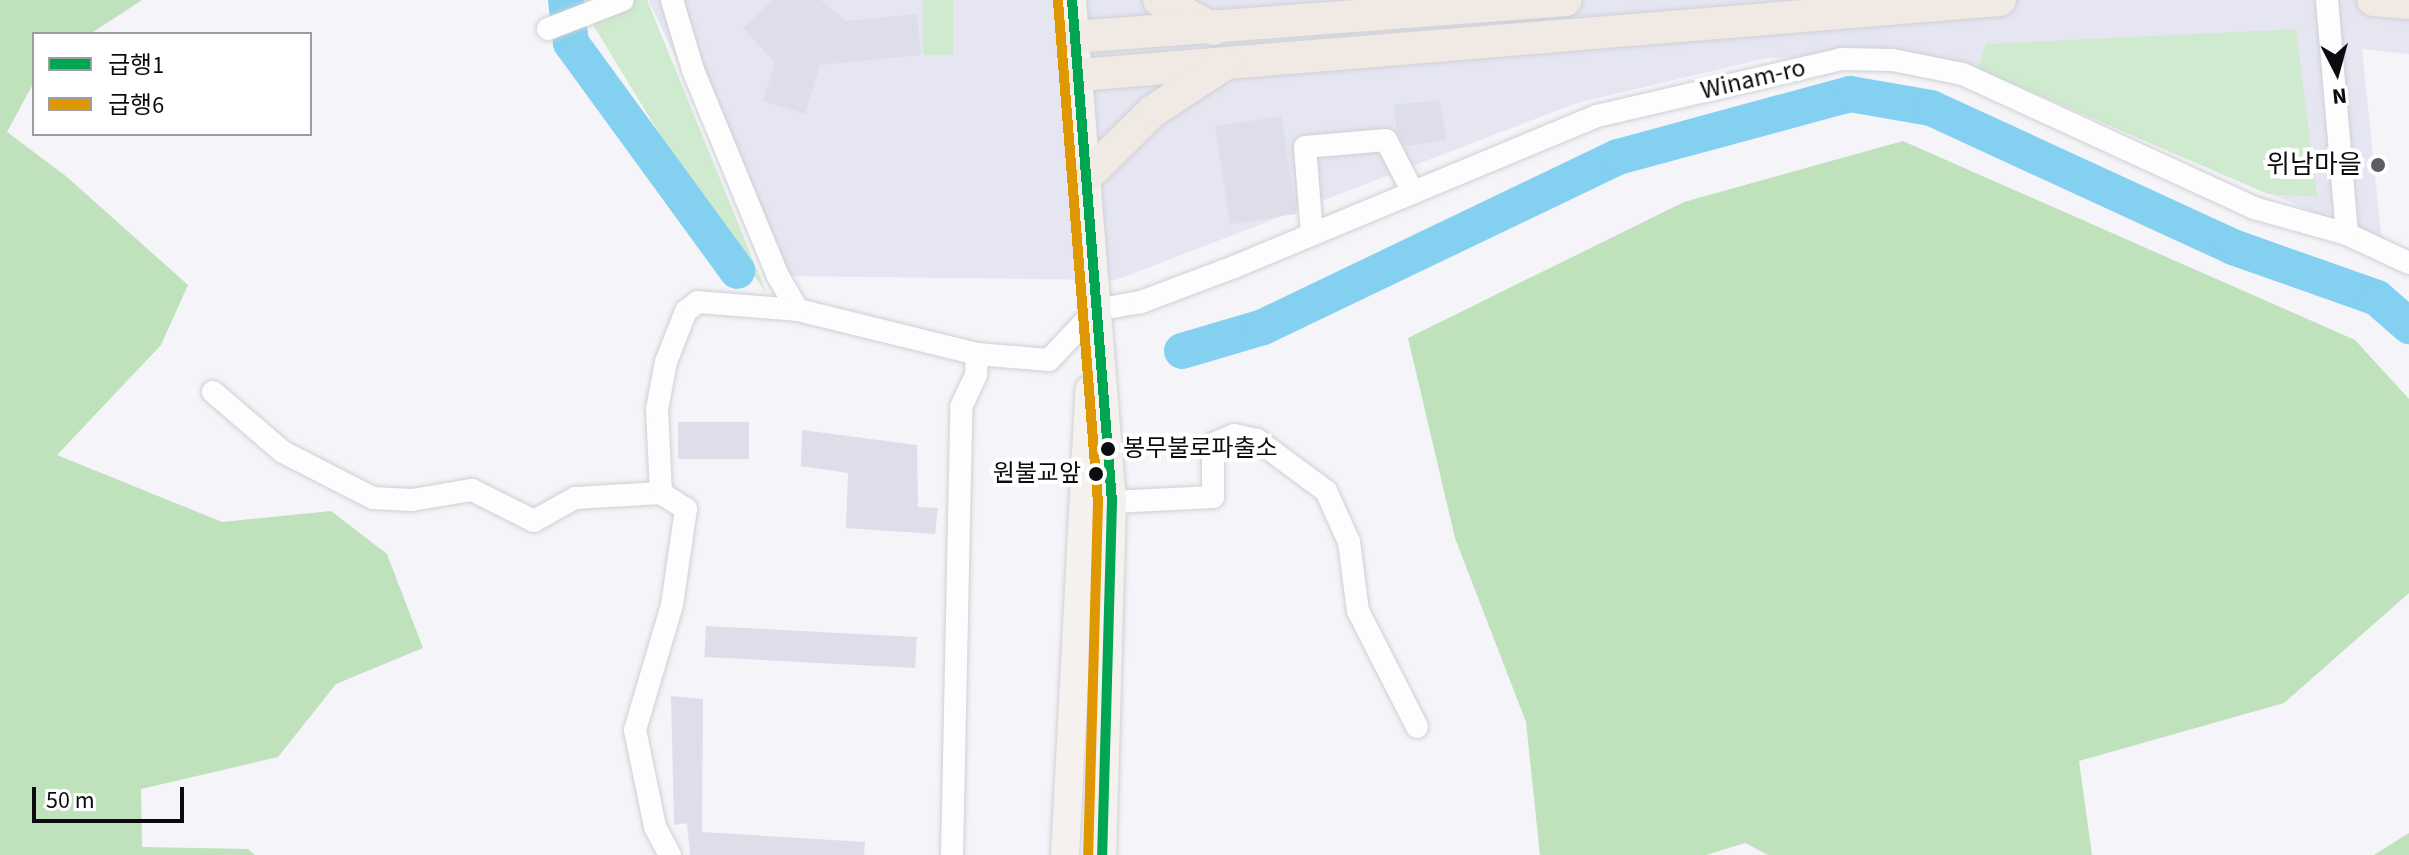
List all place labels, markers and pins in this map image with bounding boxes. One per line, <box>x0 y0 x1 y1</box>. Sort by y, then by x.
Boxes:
place label: 위남마을 <box>2266 149 2362 181</box>
marker: 위남마을 <box>2369 156 2387 174</box>
place label: 봉무불로파출소 <box>1123 435 1278 463</box>
marker: 봉무불로파출소 <box>1100 441 1116 457</box>
place label: 원불교앞 <box>993 460 1081 488</box>
marker: 원불교앞 <box>1088 466 1104 482</box>

